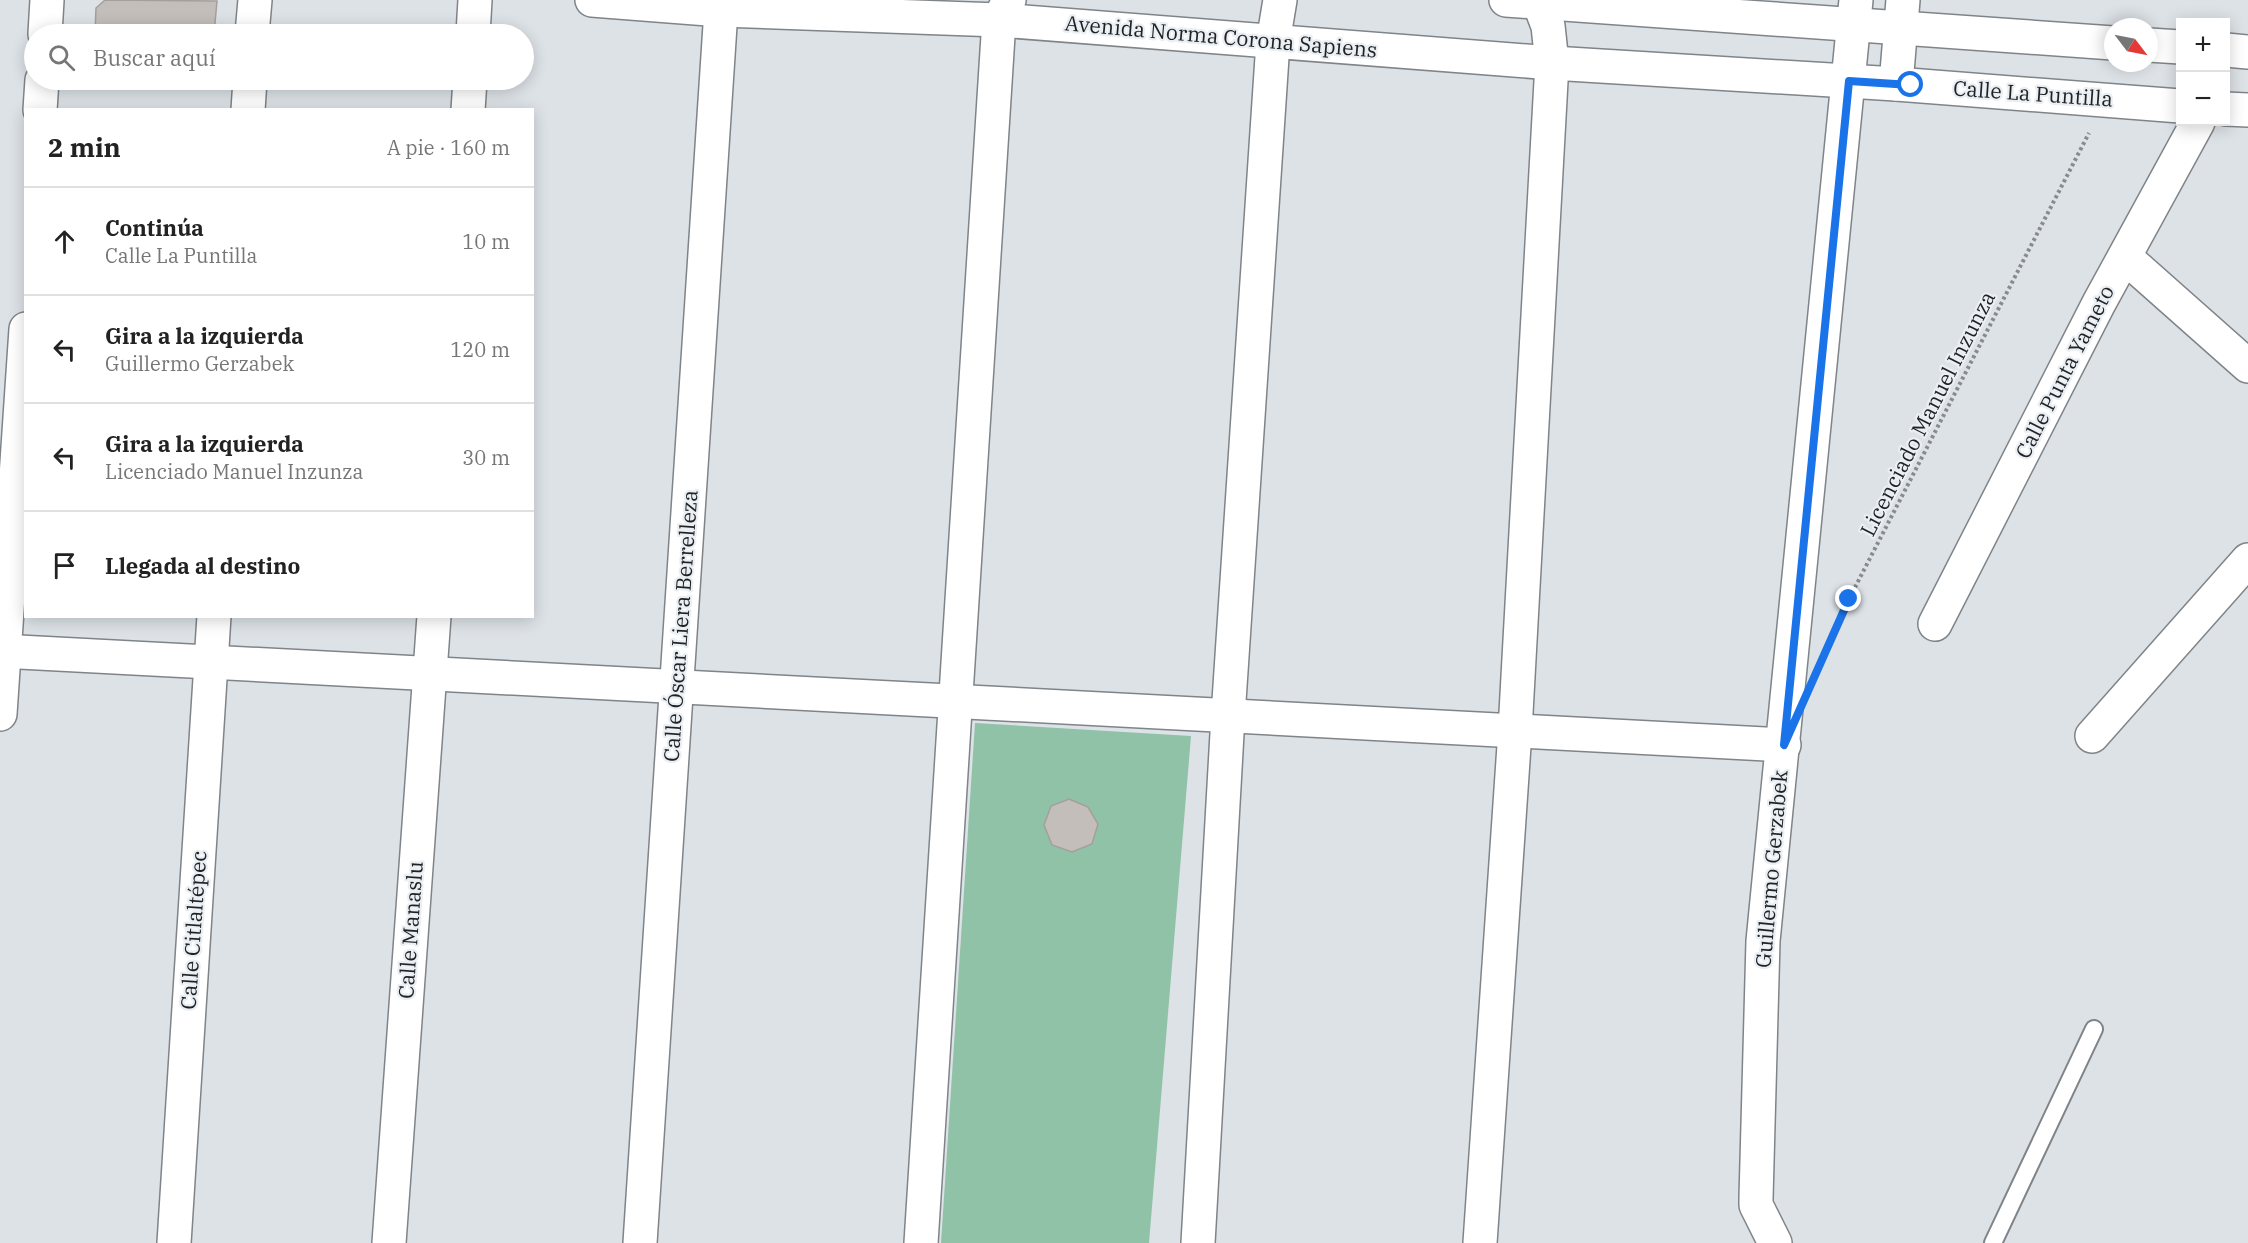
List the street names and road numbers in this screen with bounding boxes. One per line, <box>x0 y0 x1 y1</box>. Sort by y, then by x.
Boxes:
street label: Avenida Norma Corona Sapiens <box>1064 8 1378 64</box>
street label: Calle La Puntilla <box>1952 73 2114 113</box>
street label: Calle Punta Yameto <box>2008 280 2120 463</box>
street label: Licenciado Manuel Inzunza <box>1853 286 2001 541</box>
street label: Calle Óscar Liera Berrelleza <box>657 489 703 763</box>
street label: Guillermo Gerzabek <box>1748 768 1794 969</box>
street label: Calle Citlaltépec <box>173 850 213 1010</box>
street label: Calle Manaslu <box>391 860 429 1000</box>

